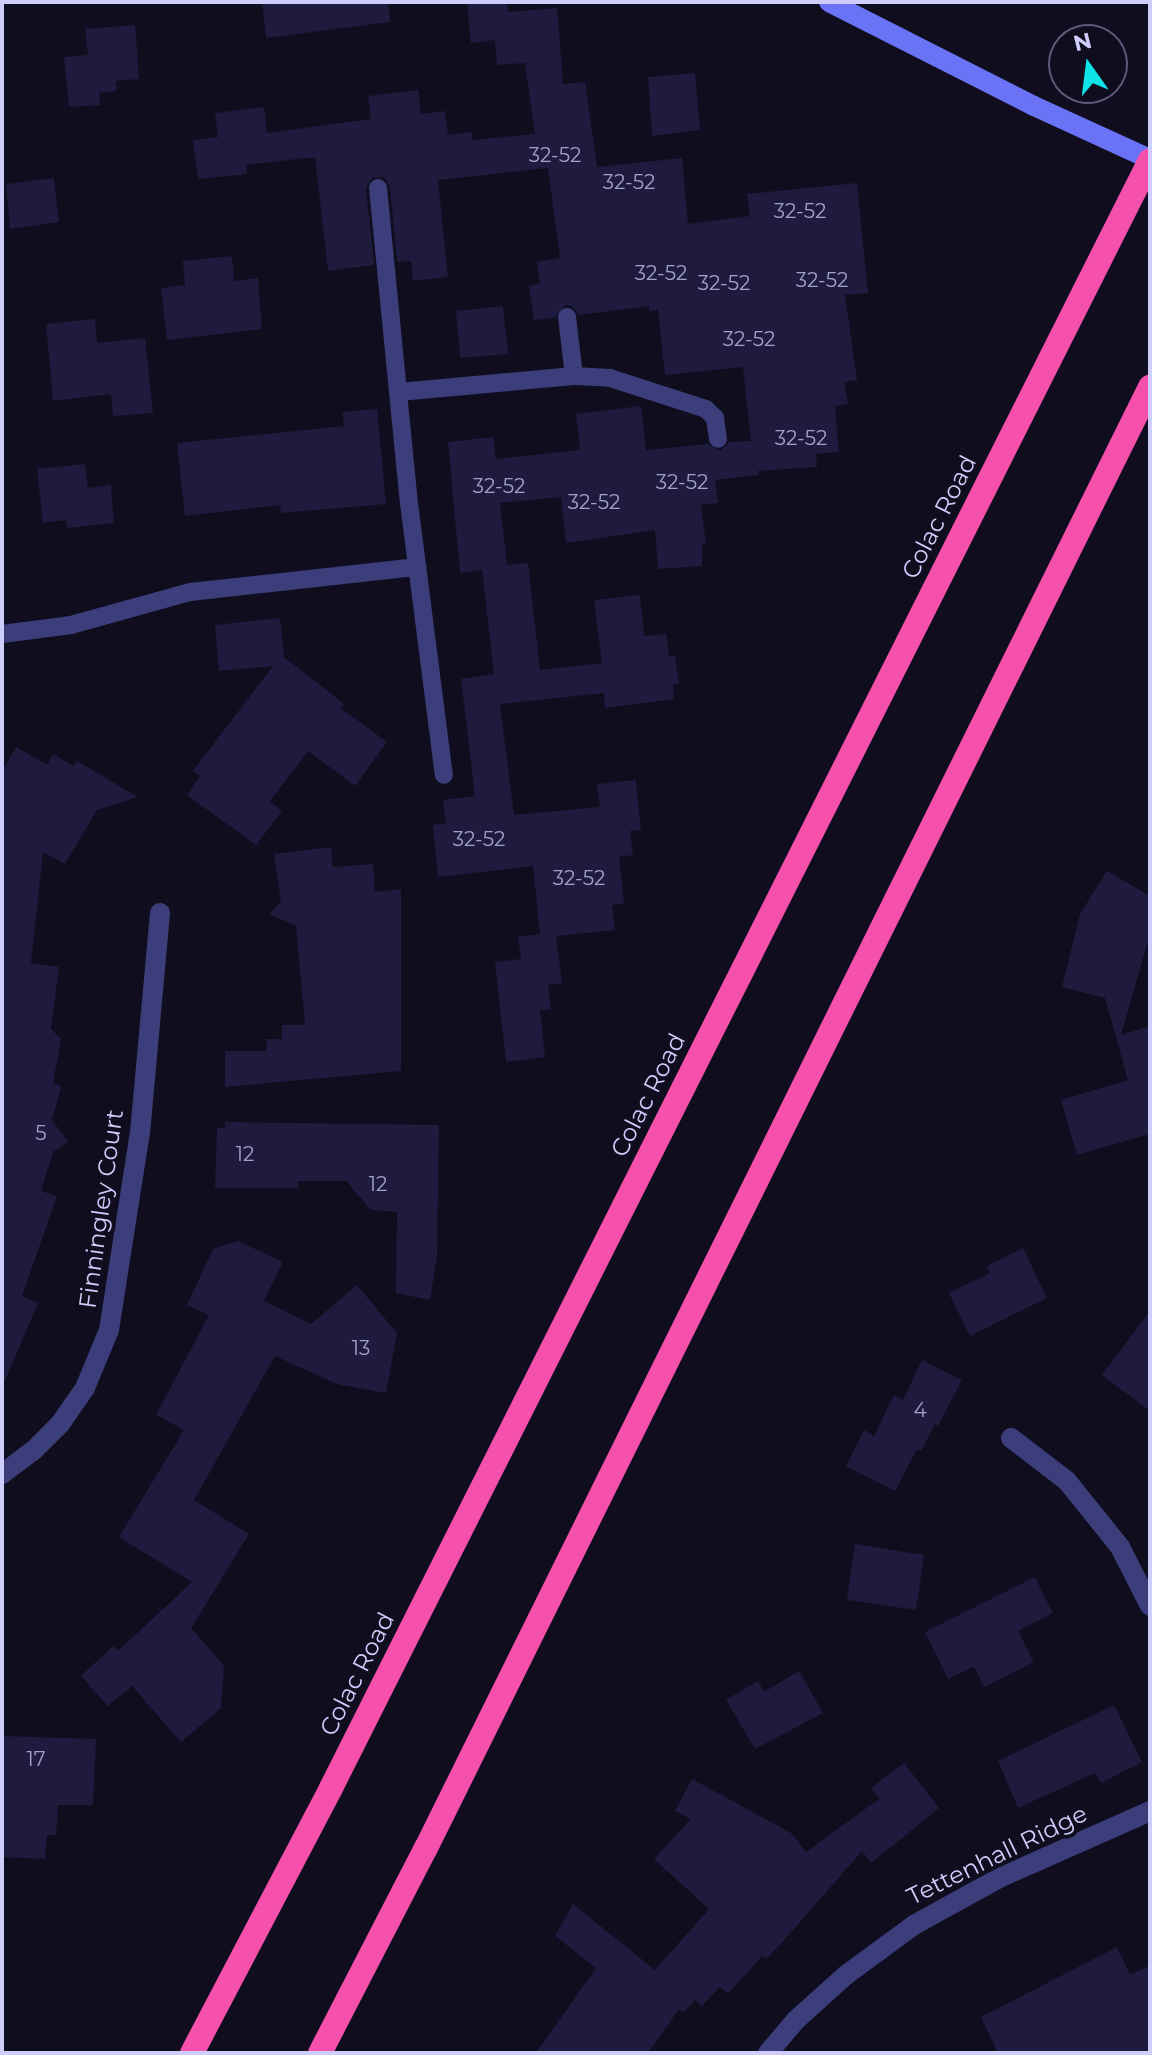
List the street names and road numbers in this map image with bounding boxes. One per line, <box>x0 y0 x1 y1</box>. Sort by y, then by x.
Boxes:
street label: Colac Road <box>896 450 982 584</box>
street label: Colac Road <box>605 1028 691 1162</box>
street label: Finningley Court <box>73 1108 129 1310</box>
street label: Colac Road <box>314 1607 400 1741</box>
street label: Tettenhall Ridge <box>902 1799 1092 1911</box>

